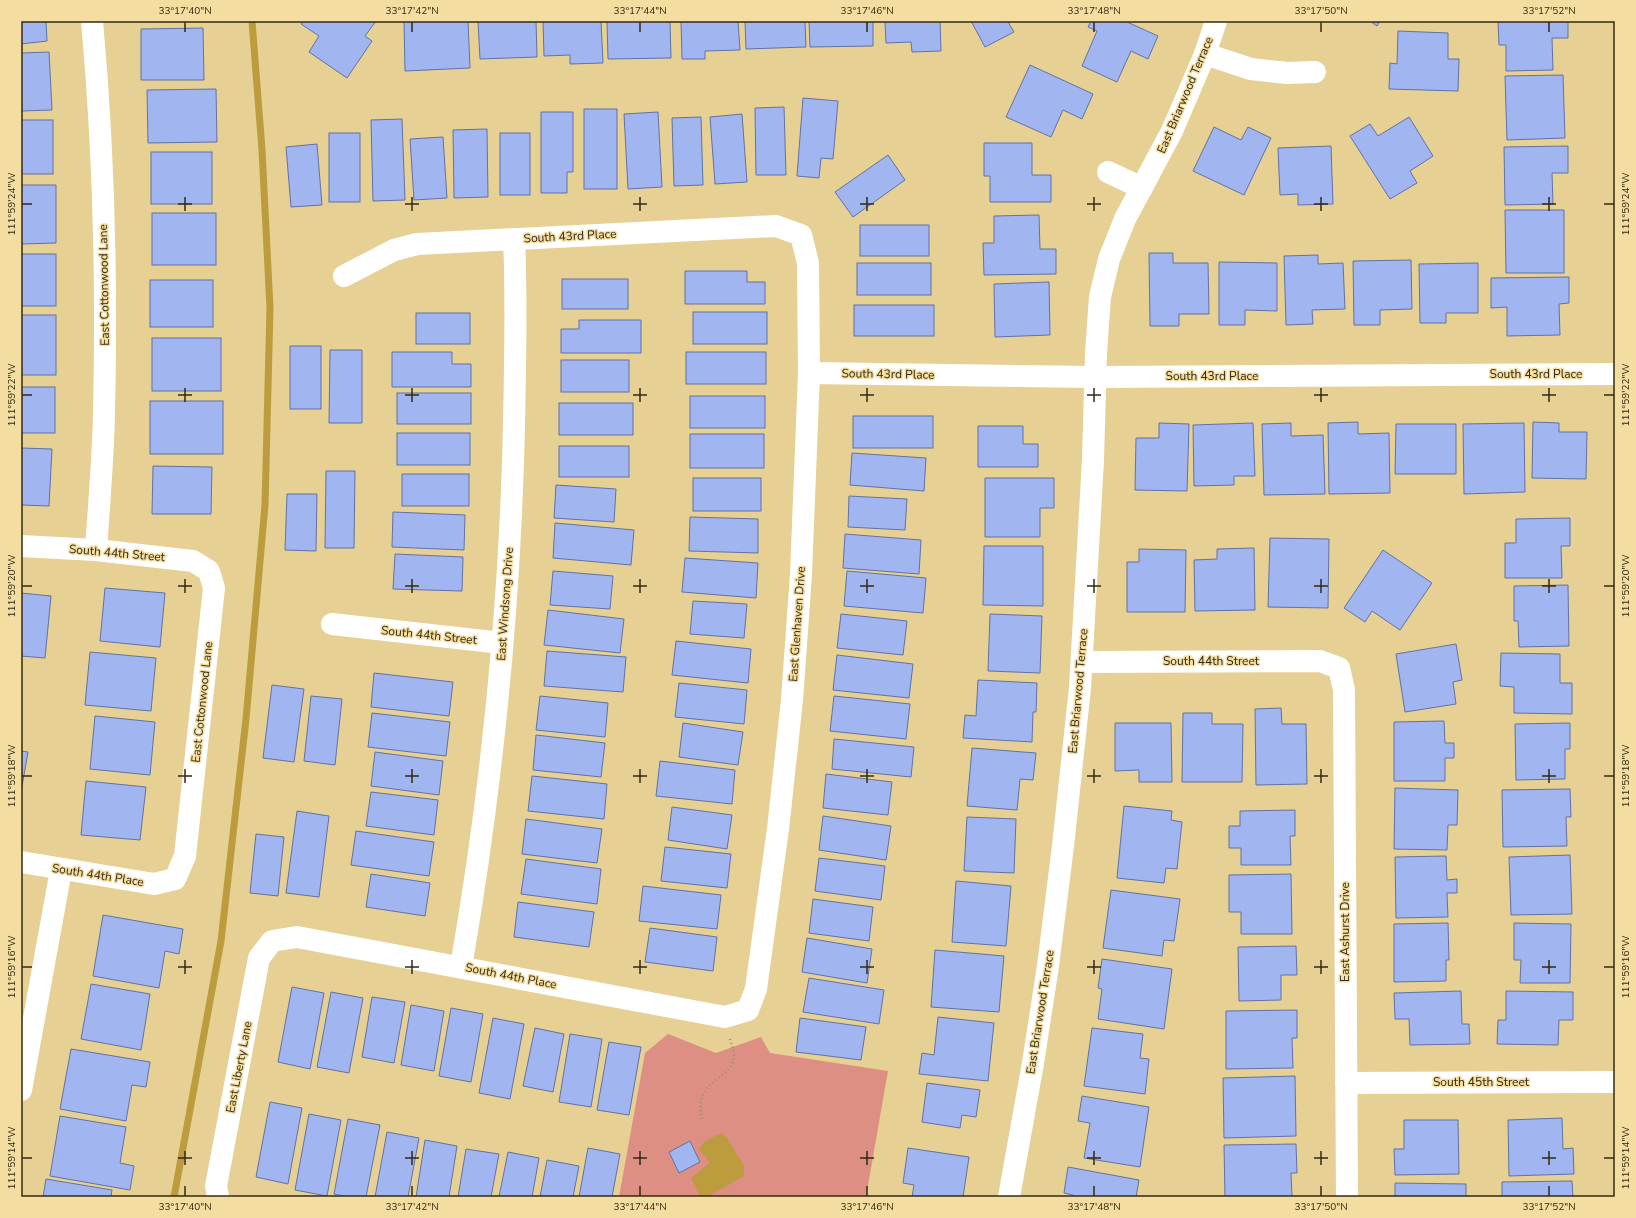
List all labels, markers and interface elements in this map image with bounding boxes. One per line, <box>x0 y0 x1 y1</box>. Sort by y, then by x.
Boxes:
text: 33°17'40"N <box>158 4 212 18</box>
text: 33°17'42"N <box>385 4 439 18</box>
text: 33°17'44"N <box>613 4 667 18</box>
text: 33°17'46"N <box>840 4 894 18</box>
text: 33°17'48"N <box>1067 4 1121 18</box>
text: 33°17'50"N <box>1294 4 1348 18</box>
text: 33°17'52"N <box>1522 4 1576 18</box>
street label: East Briarwood Terrace <box>1153 34 1217 156</box>
text: 111°59'24"W <box>5 173 19 235</box>
text: 111°59'24"W <box>1619 173 1633 235</box>
street label: East Cottonwood Lane <box>95 224 113 346</box>
street label: South 43rd Place <box>523 226 617 246</box>
text: 111°59'22"W <box>5 364 19 426</box>
text: 111°59'22"W <box>1619 364 1633 426</box>
street label: South 43rd Place <box>841 365 935 383</box>
street label: South 43rd Place <box>1490 366 1582 382</box>
street label: South 43rd Place <box>1166 368 1258 384</box>
street label: South 44th Street <box>68 541 166 565</box>
street label: East Windsong Drive <box>493 547 517 661</box>
text: 111°59'20"W <box>5 555 19 617</box>
text: 111°59'20"W <box>1619 555 1633 617</box>
street label: East Glenhaven Drive <box>785 566 809 682</box>
street label: South 44th Street <box>380 622 478 648</box>
street label: East Briarwood Terrace <box>1065 628 1091 754</box>
street label: East Cottonwood Lane <box>188 641 216 763</box>
street label: South 44th Street <box>1163 653 1260 669</box>
text: 111°59'18"W <box>5 745 19 807</box>
text: 111°59'18"W <box>1619 745 1633 807</box>
street label: South 44th Place <box>51 860 145 890</box>
street label: East Ashurst Drive <box>1337 882 1353 982</box>
text: 111°59'16"W <box>5 936 19 998</box>
text: 111°59'16"W <box>1619 936 1633 998</box>
street label: East Briarwood Terrace <box>1022 949 1058 1075</box>
street label: South 44th Place <box>464 959 558 993</box>
street label: East Liberty Lane <box>222 1020 256 1114</box>
street label: South 45th Street <box>1433 1074 1530 1090</box>
text: 111°59'14"W <box>5 1127 19 1189</box>
text: 111°59'14"W <box>1619 1127 1633 1189</box>
text: 33°17'40"N <box>158 1200 212 1214</box>
text: 33°17'42"N <box>385 1200 439 1214</box>
text: 33°17'44"N <box>613 1200 667 1214</box>
text: 33°17'46"N <box>840 1200 894 1214</box>
text: 33°17'48"N <box>1067 1200 1121 1214</box>
text: 33°17'50"N <box>1294 1200 1348 1214</box>
text: 33°17'52"N <box>1522 1200 1576 1214</box>

